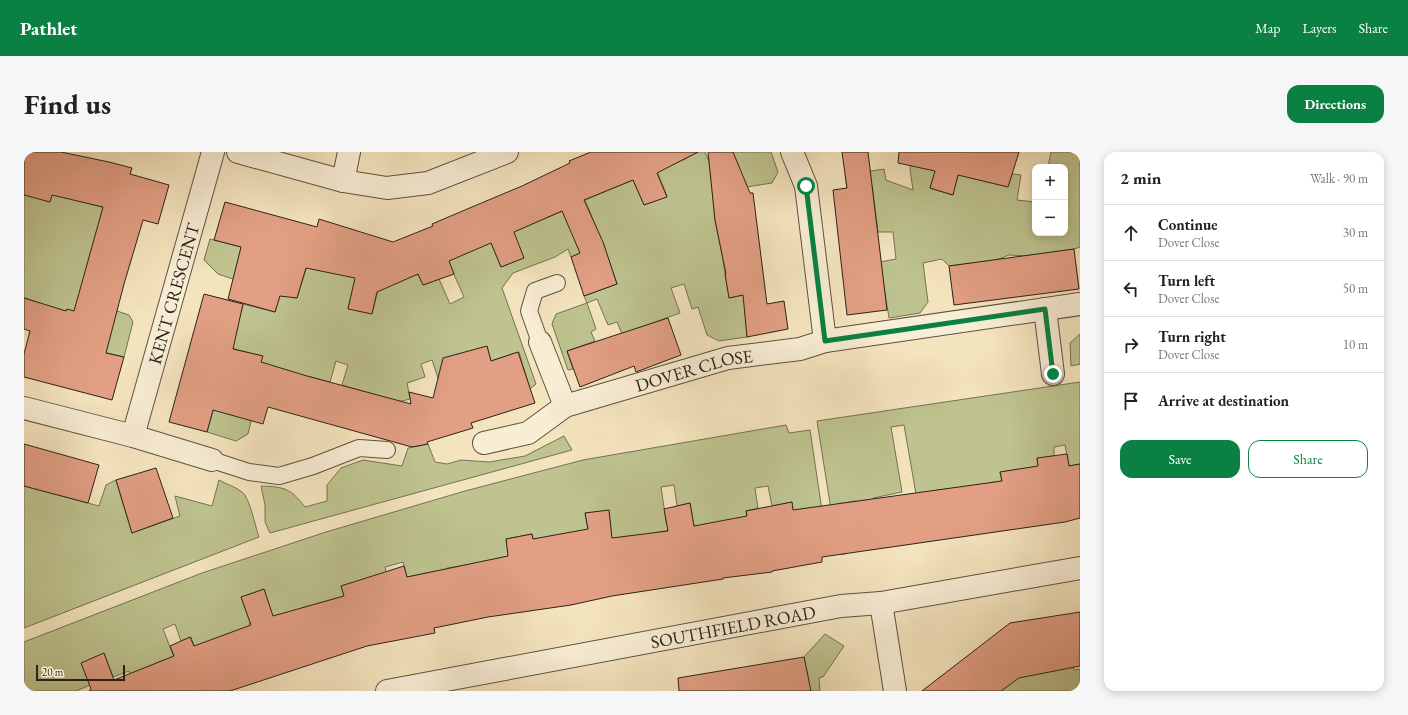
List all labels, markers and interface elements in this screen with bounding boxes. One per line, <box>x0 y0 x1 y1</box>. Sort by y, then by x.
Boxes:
text: Pathlet <box>20 16 77 41</box>
text: Map <box>1255 19 1280 37</box>
text: Layers <box>1302 19 1337 37</box>
text: Share <box>1359 19 1388 37</box>
button: Directions <box>1287 85 1384 123</box>
text: Find us <box>24 86 111 122</box>
map controls <box>1032 164 1068 236</box>
button: + <box>1032 164 1068 200</box>
text: 2 min <box>1120 167 1161 189</box>
text: Walk · 90 m <box>1310 170 1368 187</box>
route start <box>797 177 815 195</box>
button: − <box>1032 200 1068 236</box>
text: Continue <box>1158 215 1218 234</box>
street label: KENT CRESCENT <box>142 219 204 367</box>
icon: ahead <box>1120 222 1142 244</box>
text: 30 m <box>1343 224 1368 241</box>
text: Dover Close <box>1158 234 1219 251</box>
text: Turn left <box>1158 271 1215 290</box>
icon: left <box>1120 278 1142 300</box>
text: 50 m <box>1343 280 1368 297</box>
text: Dover Close <box>1158 290 1219 307</box>
text: Turn right <box>1158 327 1226 346</box>
icon: right <box>1120 334 1142 356</box>
text: 10 m <box>1343 336 1368 353</box>
street label: DOVER CLOSE <box>632 344 754 396</box>
text: Dover Close <box>1158 346 1219 363</box>
route end <box>1044 365 1062 383</box>
icon: arrive <box>1120 390 1142 412</box>
text: Arrive at destination <box>1158 391 1289 410</box>
button: Save <box>1120 440 1240 478</box>
button: Share <box>1248 440 1368 478</box>
street label: SOUTHFIELD ROAD <box>649 600 817 653</box>
scale bar <box>36 663 125 682</box>
text: 20 m <box>42 665 63 679</box>

